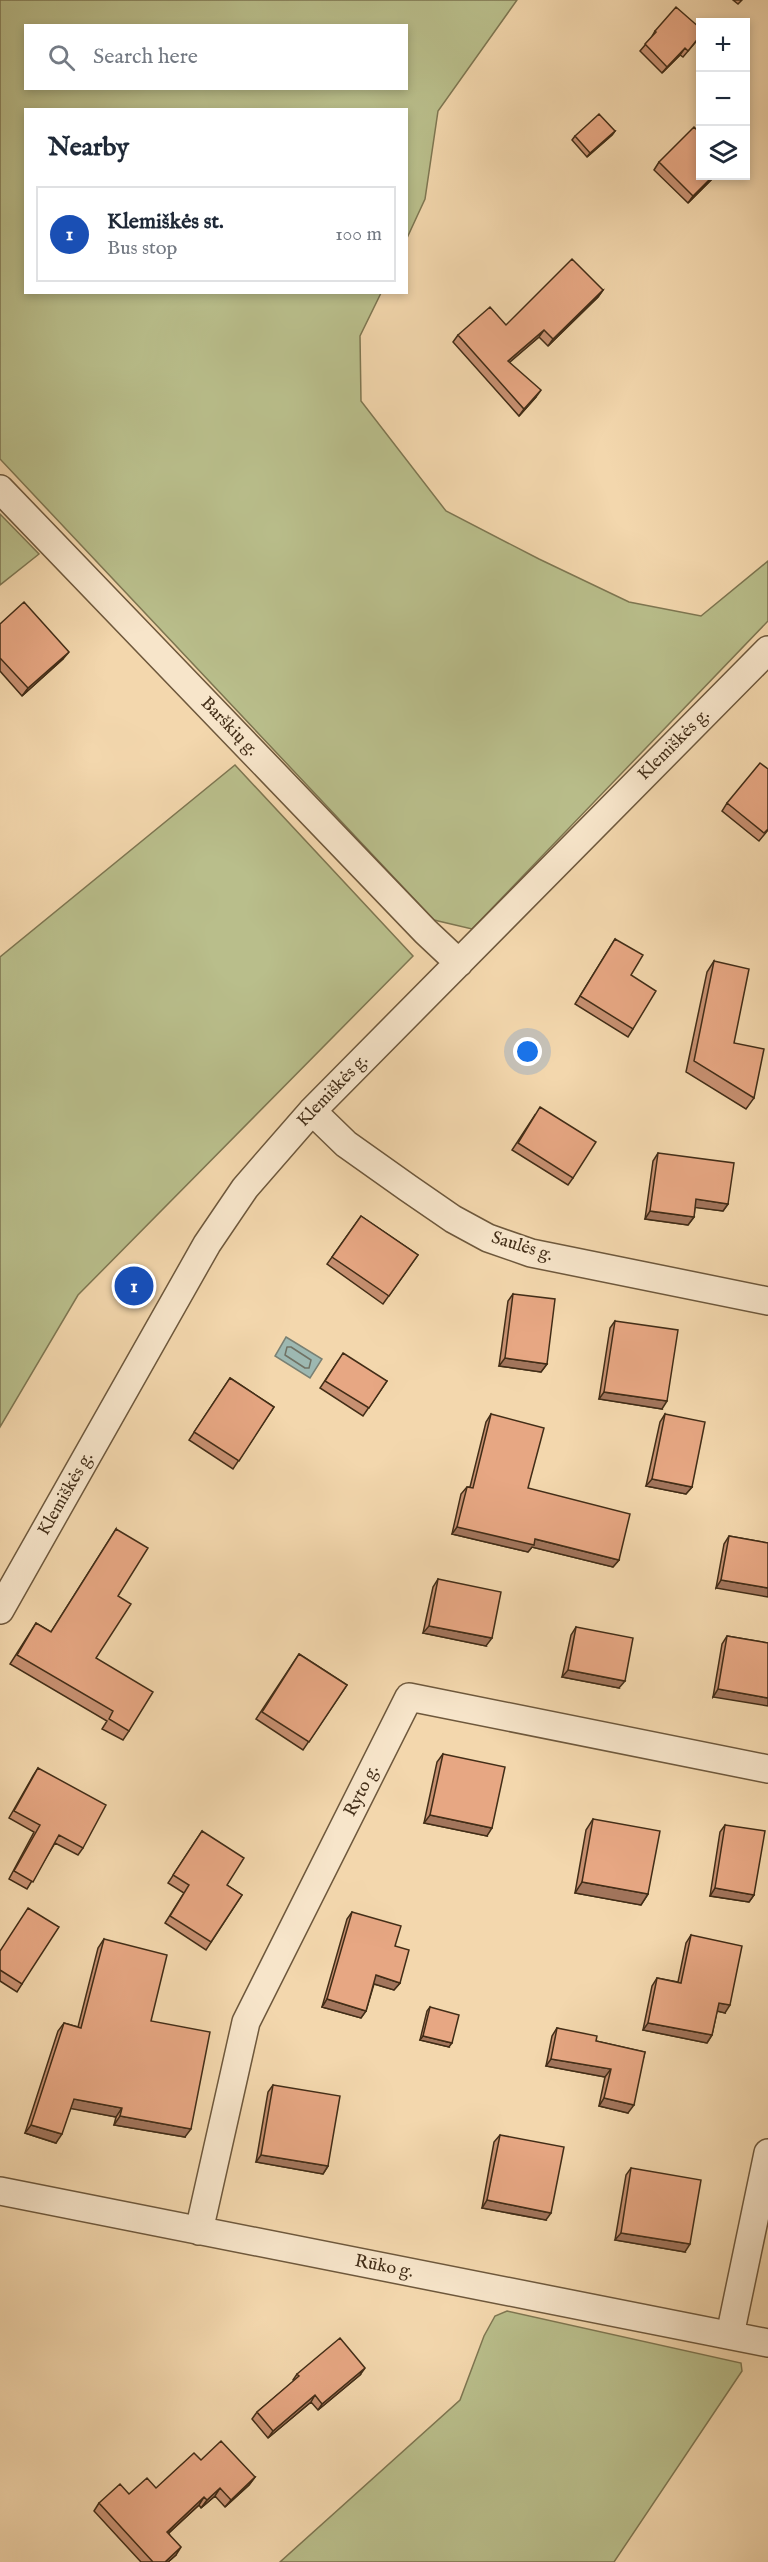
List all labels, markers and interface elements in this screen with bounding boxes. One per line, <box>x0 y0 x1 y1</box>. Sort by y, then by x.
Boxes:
map controls <box>696 18 750 180</box>
button: + <box>696 18 750 72</box>
search box <box>24 24 408 90</box>
icon: search <box>45 41 78 74</box>
text: Search here <box>93 43 198 71</box>
button: − <box>696 72 750 126</box>
button: layers <box>696 126 750 180</box>
text: Nearby <box>48 131 129 164</box>
text: Klemiškės st. <box>107 208 224 236</box>
text: 1 <box>66 222 73 247</box>
text: 100 m <box>335 222 382 247</box>
text: Bus stop <box>107 236 177 261</box>
street label: Barškių g. <box>195 692 263 762</box>
street label: Klemiškės g. <box>633 704 715 786</box>
your location <box>513 1037 542 1066</box>
street label: Klemiškės g. <box>293 1050 373 1132</box>
street label: Saulės g. <box>488 1227 556 1267</box>
pin: 1 <box>114 1264 154 1308</box>
street label: Klemiškės g. <box>33 1448 99 1540</box>
street label: Ryto g. <box>339 1761 385 1821</box>
street label: Rūko g. <box>353 2250 415 2284</box>

